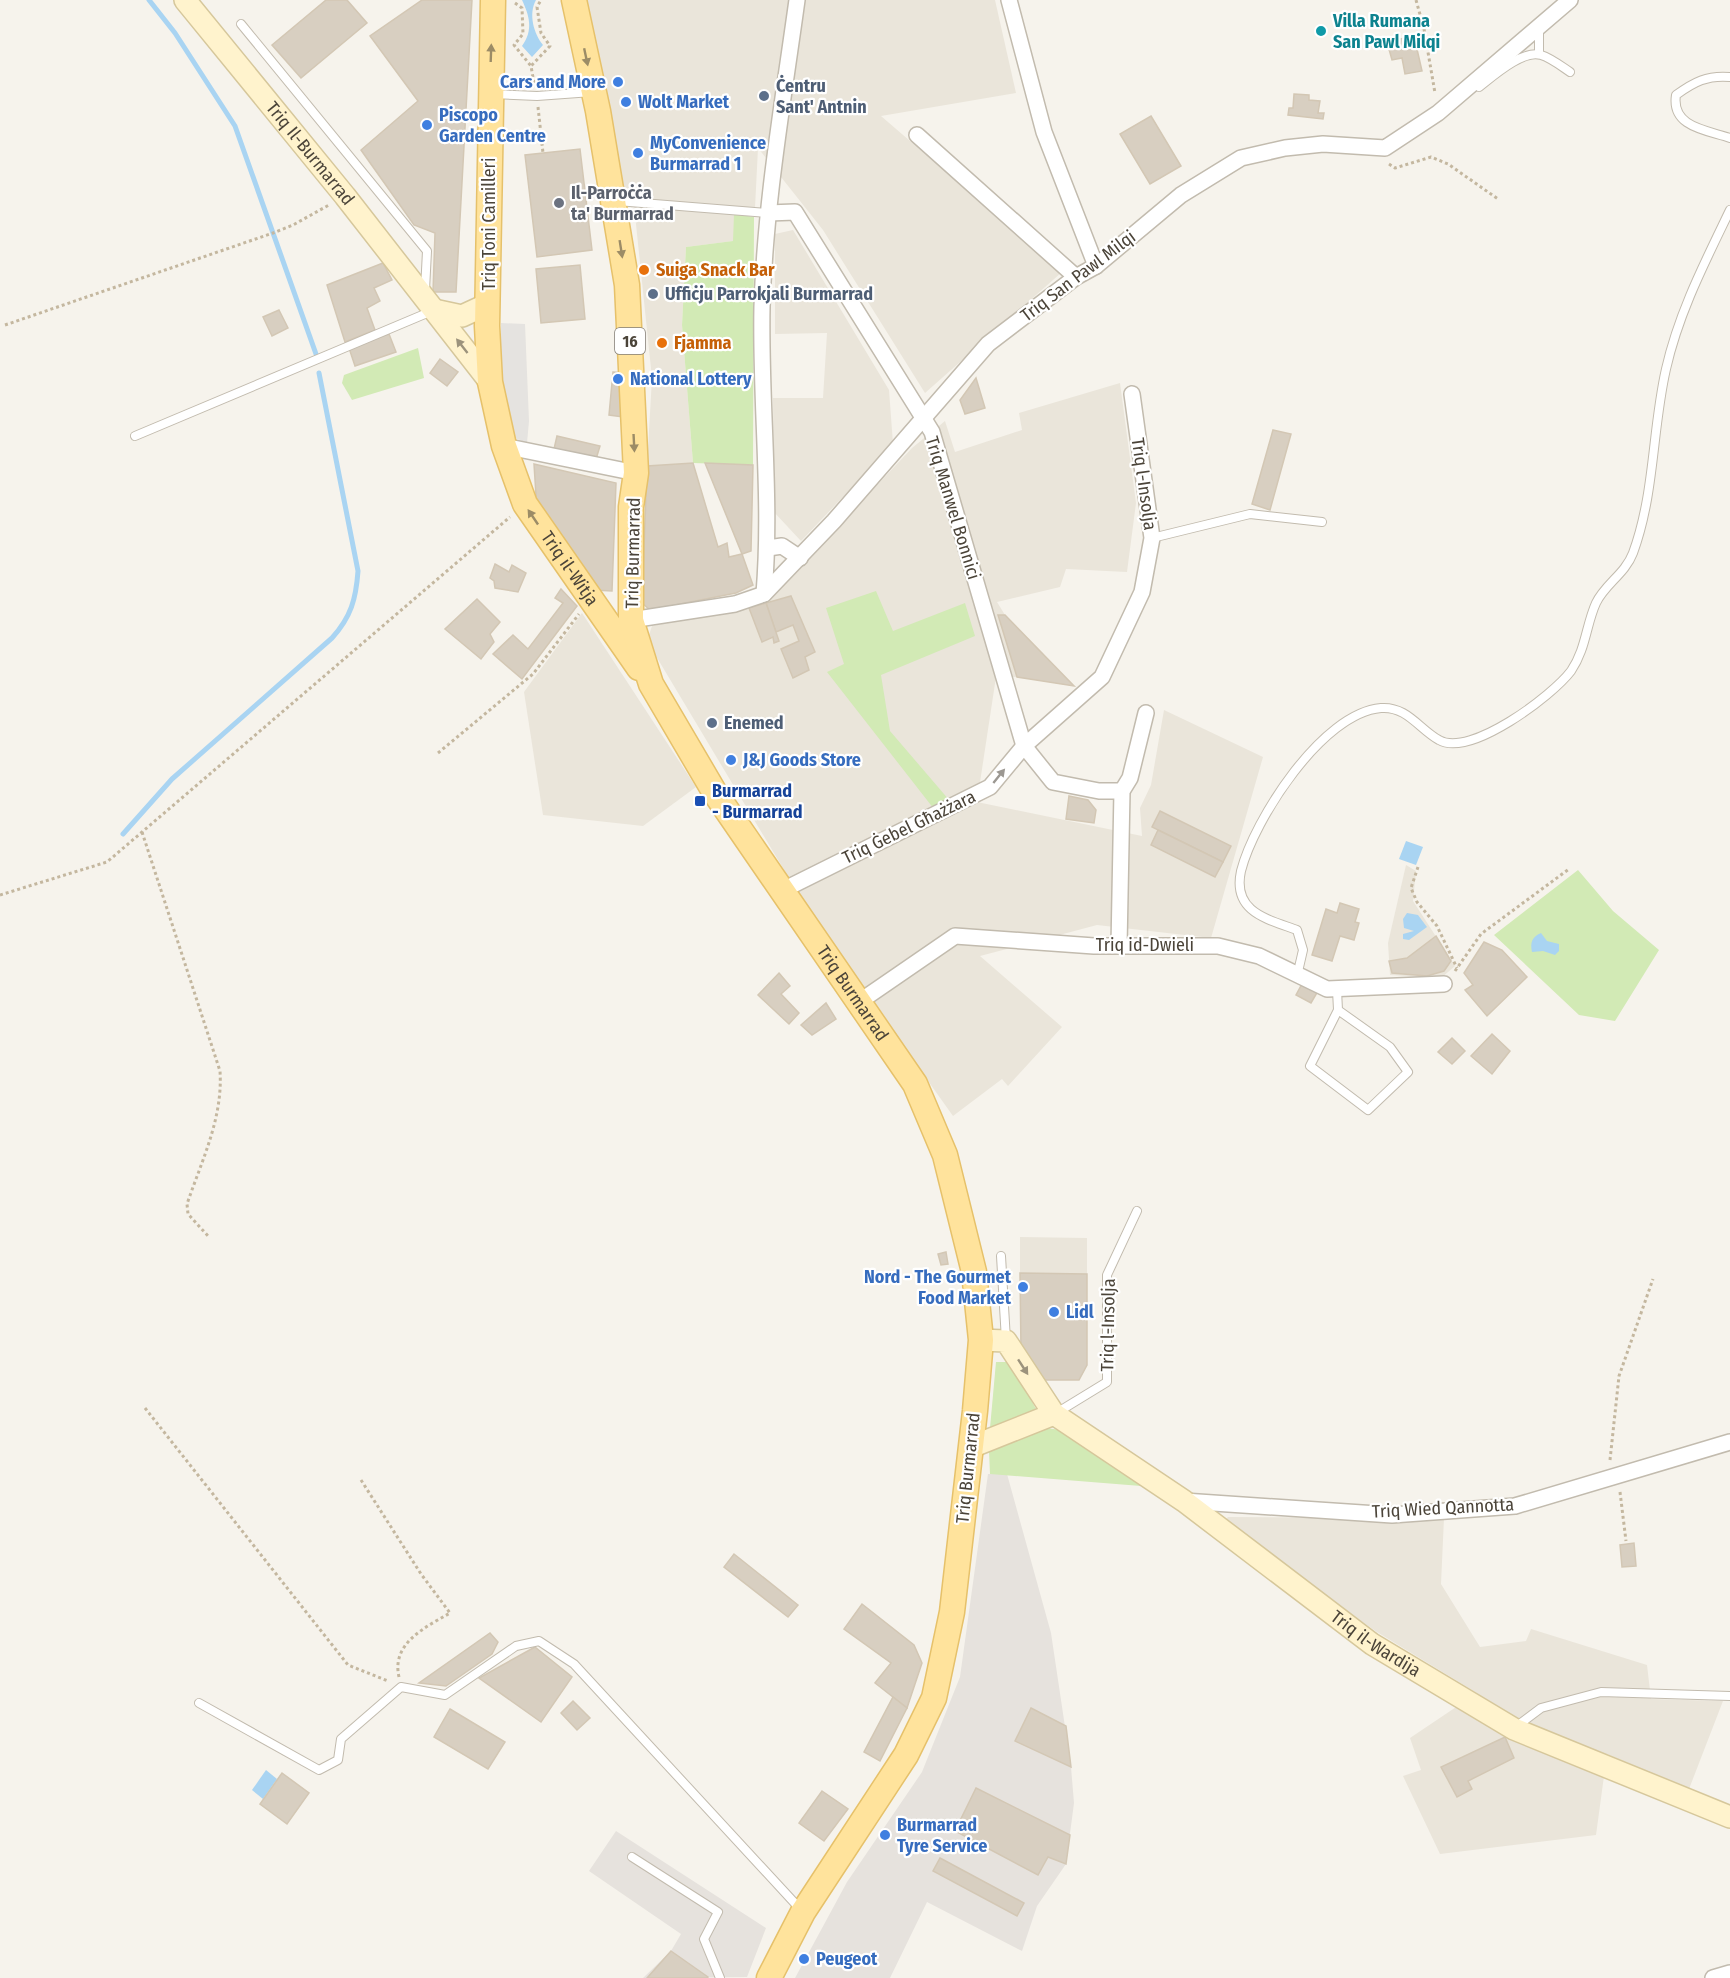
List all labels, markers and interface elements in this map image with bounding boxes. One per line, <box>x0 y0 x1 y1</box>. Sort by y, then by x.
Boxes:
place label: Villa Rumana San Pawl Milqi <box>1332 10 1440 53</box>
marker: Villa Rumana San Pawl Milqi <box>1314 24 1328 38</box>
one-way arrow <box>487 44 496 63</box>
one-way arrow <box>582 48 591 67</box>
place label: Cars and More <box>500 71 606 93</box>
place label: Ċentru Sant' Antnin <box>776 74 867 118</box>
marker: Cars and More <box>611 75 625 89</box>
marker: Ċentru Sant' Antnin <box>757 89 771 103</box>
place label: Wolt Market <box>638 91 730 113</box>
marker: Wolt Market <box>619 95 633 109</box>
street label: Triq Il-Burmarrad <box>261 97 359 210</box>
place label: Piscopo Garden Centre <box>439 104 546 147</box>
marker: Piscopo Garden Centre <box>420 118 434 132</box>
place label: MyConvenience Burmarrad 1 <box>650 132 766 175</box>
marker: MyConvenience Burmarrad 1 <box>631 146 645 160</box>
street label: Triq Toni Camilleri <box>478 158 500 290</box>
place label: Il-Parroċċa ta' Burmarrad <box>571 182 674 225</box>
marker: Il-Parroċċa ta' Burmarrad <box>552 196 566 210</box>
street label: Triq San Pawl Milqi <box>1016 226 1140 326</box>
one-way arrow <box>617 240 626 259</box>
place label: Suiga Snack Bar <box>656 259 775 281</box>
marker: Suiga Snack Bar <box>637 263 651 277</box>
place label: Uffiċju Parrokjali Burmarrad <box>665 283 873 305</box>
marker: Uffiċju Parrokjali Burmarrad <box>646 287 660 301</box>
road number: 16 <box>615 328 645 354</box>
place label: Fjamma <box>674 332 731 354</box>
marker: Fjamma <box>655 336 669 350</box>
one-way arrow <box>456 339 469 354</box>
place label: National Lottery <box>630 368 752 390</box>
marker: National Lottery <box>611 372 625 386</box>
one-way arrow <box>630 434 639 453</box>
street label: Triq Manwel Bonnici <box>921 434 985 582</box>
street label: Triq l-Insolja <box>1127 436 1161 532</box>
street label: Triq Burmarrad <box>621 497 645 609</box>
one-way arrow <box>527 509 539 525</box>
street label: Triq il-Witja <box>536 527 603 610</box>
place label: Enemed <box>724 712 784 734</box>
marker: Enemed <box>705 716 719 730</box>
place label: J&J Goods Store <box>742 749 861 771</box>
marker: J&J Goods Store <box>724 753 738 767</box>
one-way arrow <box>992 769 1005 784</box>
place label: Burmarrad - Burmarrad <box>712 780 803 823</box>
street label: Triq Ġebel Għażżara <box>839 785 979 869</box>
marker: Burmarrad - Burmarrad <box>693 794 707 808</box>
street label: Triq id-Dwieli <box>1096 934 1194 956</box>
street label: Triq Burmarrad <box>812 941 893 1045</box>
place label: Nord - The Gourmet Food Market <box>864 1266 1012 1309</box>
street label: Triq l-Insolja <box>1096 1278 1120 1372</box>
marker: Nord - The Gourmet Food Market <box>1016 1280 1030 1294</box>
place label: Lidl <box>1066 1301 1094 1323</box>
marker: Lidl <box>1047 1305 1061 1319</box>
one-way arrow <box>1017 1359 1028 1375</box>
street label: Triq Burmarrad <box>951 1412 985 1524</box>
street label: Triq Wied Qannotta <box>1371 1493 1515 1523</box>
street label: Triq il-Wardija <box>1327 1606 1425 1682</box>
place label: Burmarrad Tyre Service <box>897 1814 987 1857</box>
marker: Burmarrad Tyre Service <box>878 1828 892 1842</box>
place label: Peugeot <box>816 1948 878 1970</box>
marker: Peugeot <box>797 1952 811 1966</box>

